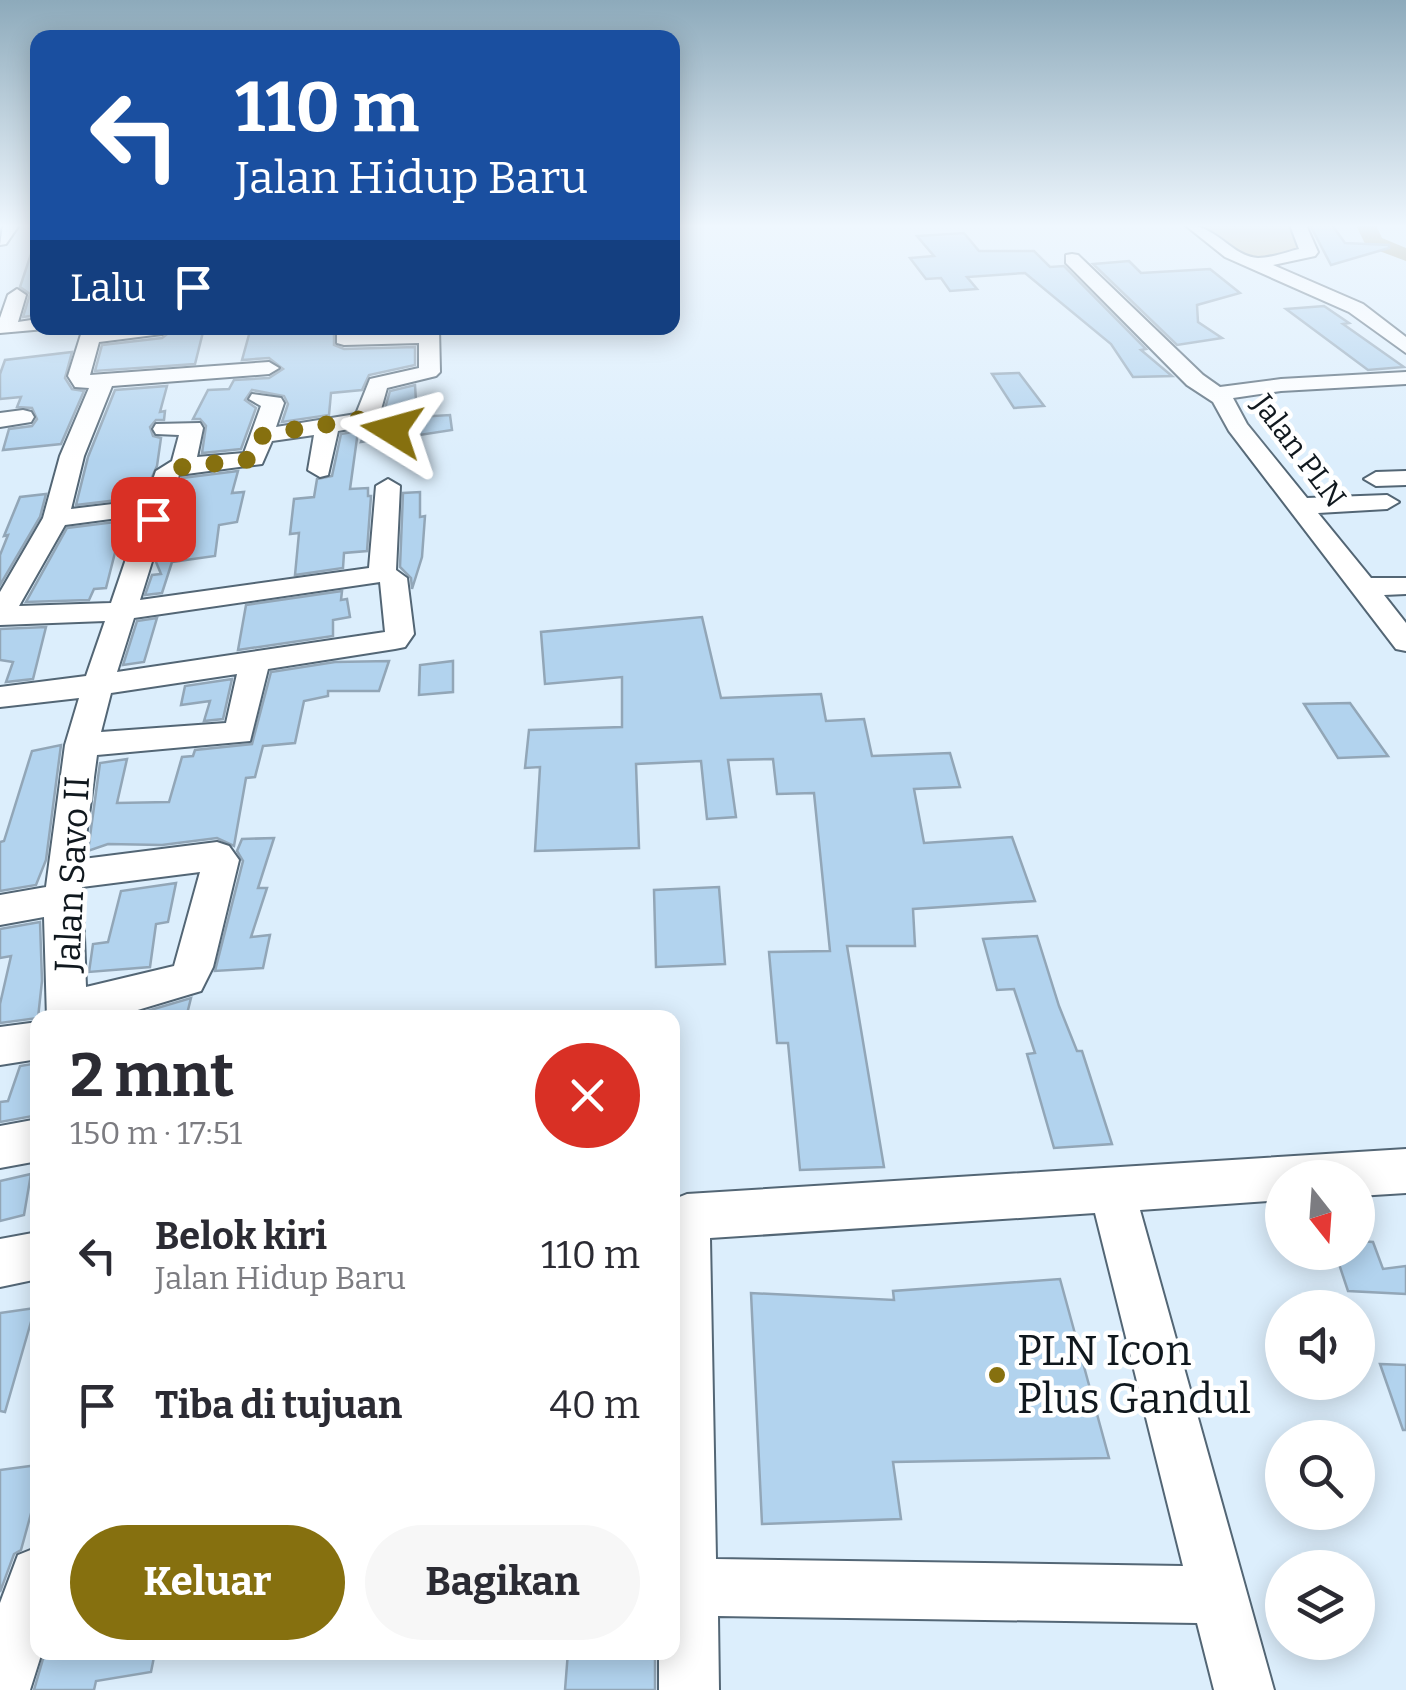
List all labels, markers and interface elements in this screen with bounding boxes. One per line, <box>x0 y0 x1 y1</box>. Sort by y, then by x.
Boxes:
text: 110 m <box>235 66 419 150</box>
icon: left <box>70 70 200 200</box>
text: Jalan Hidup Baru <box>235 151 588 205</box>
icon: arrive <box>166 260 221 315</box>
text: Lalu <box>70 265 146 311</box>
position arrow <box>340 378 444 482</box>
street label: Jalan PLN <box>1244 386 1353 515</box>
pin <box>111 477 196 562</box>
icon: arrive <box>126 492 181 547</box>
street label: Jalan Savo II <box>46 775 98 974</box>
text: 2 mnt <box>70 1040 234 1112</box>
button: close <box>535 1043 640 1148</box>
text: 150 m · 17:51 <box>70 1114 242 1152</box>
north arrow <box>1265 1160 1375 1270</box>
map controls <box>1265 1160 1375 1660</box>
text: Belok kiri <box>155 1213 327 1259</box>
icon: left <box>70 1228 125 1283</box>
text: 110 m <box>541 1232 640 1278</box>
text: Jalan Hidup Baru <box>155 1259 406 1297</box>
button: sound <box>1265 1290 1375 1400</box>
place label: PLN Icon Plus Gandul <box>1017 1326 1251 1424</box>
marker: PLN Icon Plus Gandul <box>986 1364 1008 1386</box>
icon: arrive <box>70 1378 125 1433</box>
text: Tiba di tujuan <box>155 1382 402 1428</box>
text: 40 m <box>550 1382 640 1428</box>
button: search <box>1265 1420 1375 1530</box>
button: Keluar <box>70 1525 345 1640</box>
button: Bagikan <box>365 1525 640 1640</box>
button: layers <box>1265 1550 1375 1660</box>

